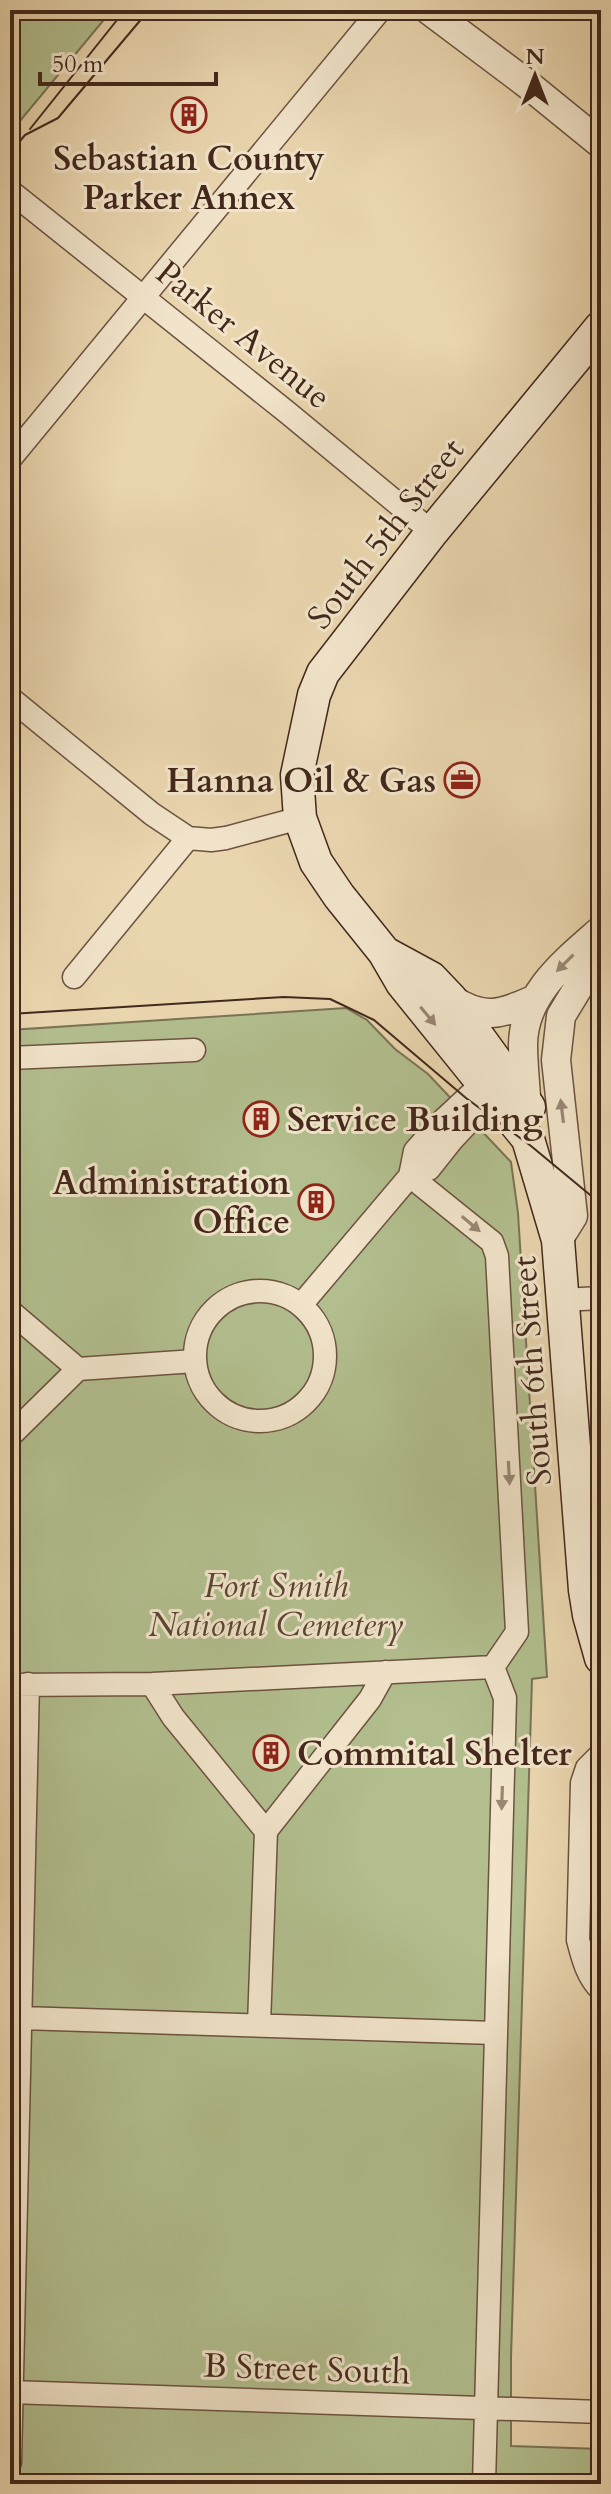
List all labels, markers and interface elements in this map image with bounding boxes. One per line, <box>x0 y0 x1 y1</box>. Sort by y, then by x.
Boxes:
scale bar <box>40 36 216 86</box>
north arrow <box>495 36 575 116</box>
text: N <box>525 42 545 72</box>
text: 50 m <box>52 48 104 81</box>
building icon: Sebastian County Parker Annex <box>170 96 208 134</box>
place label: Sebastian County Parker Annex <box>53 136 325 221</box>
street label: Parker Avenue <box>146 250 340 420</box>
street label: South 5th Street <box>297 428 475 639</box>
place label: Hanna Oil & Gas <box>167 758 436 804</box>
office icon: Hanna Oil & Gas <box>443 761 481 799</box>
one-way arrow <box>556 953 575 972</box>
one-way arrow <box>419 1006 436 1026</box>
place label: Service Building <box>287 1097 543 1143</box>
one-way arrow <box>555 1098 568 1123</box>
building icon: Service Building <box>242 1100 280 1138</box>
place label: Administration Office <box>52 1160 290 1245</box>
building icon: Administration Office <box>297 1183 335 1221</box>
one-way arrow <box>461 1215 481 1232</box>
street label: South 6th Street <box>501 1254 563 1487</box>
one-way arrow <box>502 1461 515 1486</box>
park label: Fort Smith National Cemetery <box>148 1563 404 1648</box>
place label: Commital Shelter <box>297 1731 572 1777</box>
building icon: Commital Shelter <box>252 1734 290 1772</box>
one-way arrow <box>496 1786 508 1811</box>
street label: B Street South <box>203 2342 411 2396</box>

